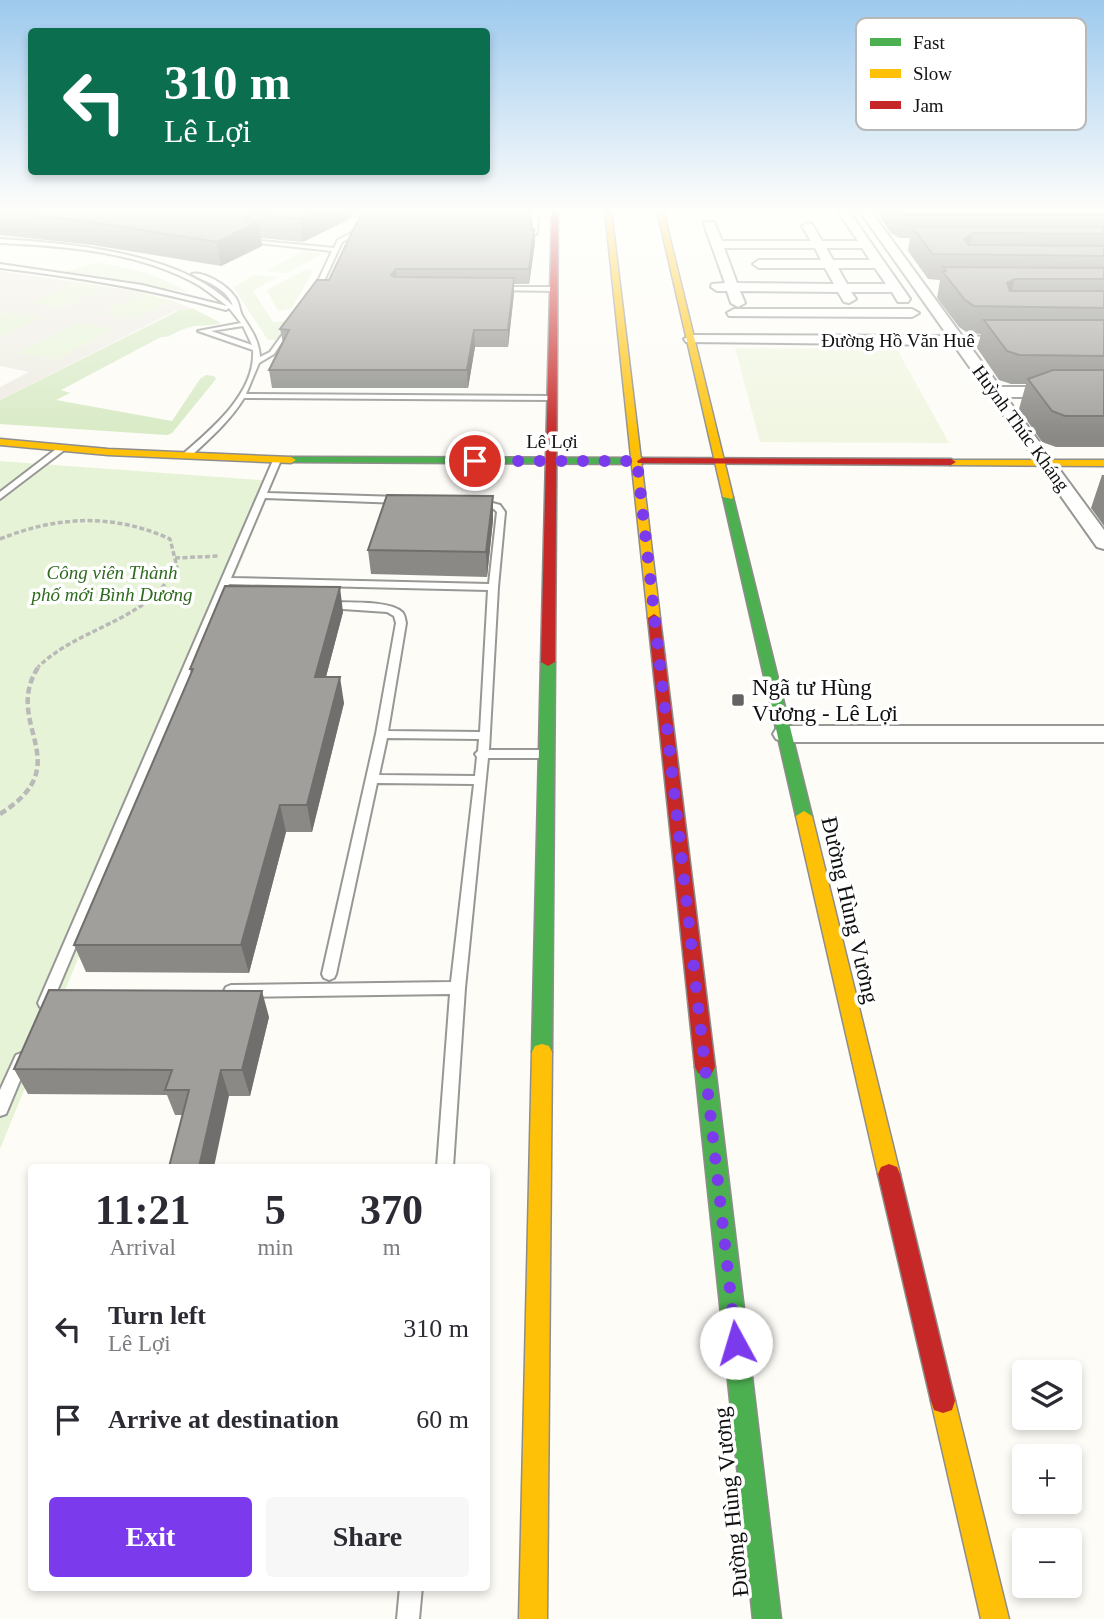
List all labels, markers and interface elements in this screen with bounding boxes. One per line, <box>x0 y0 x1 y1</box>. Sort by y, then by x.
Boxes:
legend <box>856 18 1086 130</box>
text: Fast <box>913 32 945 53</box>
text: 310 m <box>164 55 291 110</box>
icon: left <box>49 56 140 147</box>
text: Slow <box>913 63 952 84</box>
text: Jam <box>913 95 944 116</box>
text: Lê Lợi <box>164 113 251 149</box>
street label: Đường Hồ Văn Huê <box>821 330 975 351</box>
street label: Huỳnh Thúc Kháng <box>968 361 1074 495</box>
pin <box>445 431 505 491</box>
street label: Lê Lợi <box>526 431 578 452</box>
icon: arrive <box>456 442 494 480</box>
park label: Công viên Thành phố mới Bình Dương <box>30 562 193 605</box>
place label: Ngã tư Hùng Vương - Lê Lợi <box>752 675 898 726</box>
marker: Ngã tư Hùng Vương - Lê Lợi <box>730 692 746 708</box>
street label: Đường Hùng Vương <box>816 814 884 1006</box>
text: 11:21 <box>95 1187 191 1233</box>
text: 5 <box>265 1187 286 1233</box>
text: 370 <box>360 1187 423 1233</box>
text: Arrival <box>110 1235 176 1260</box>
text: min <box>257 1235 293 1260</box>
text: m <box>383 1235 401 1260</box>
text: Turn left <box>108 1301 206 1330</box>
position arrow <box>699 1306 773 1380</box>
icon: left <box>49 1310 87 1348</box>
text: 310 m <box>403 1314 469 1343</box>
text: Lê Lợi <box>108 1331 171 1356</box>
map controls <box>1012 1360 1082 1598</box>
button: layers <box>1012 1360 1082 1430</box>
icon: arrive <box>49 1401 87 1439</box>
text: Arrive at destination <box>108 1405 339 1434</box>
text: 60 m <box>416 1405 469 1434</box>
street label: Đường Hùng Vương <box>709 1405 753 1598</box>
button: + <box>1012 1444 1082 1514</box>
button: Exit <box>49 1497 252 1577</box>
button: Share <box>266 1497 469 1577</box>
button: − <box>1012 1528 1082 1598</box>

